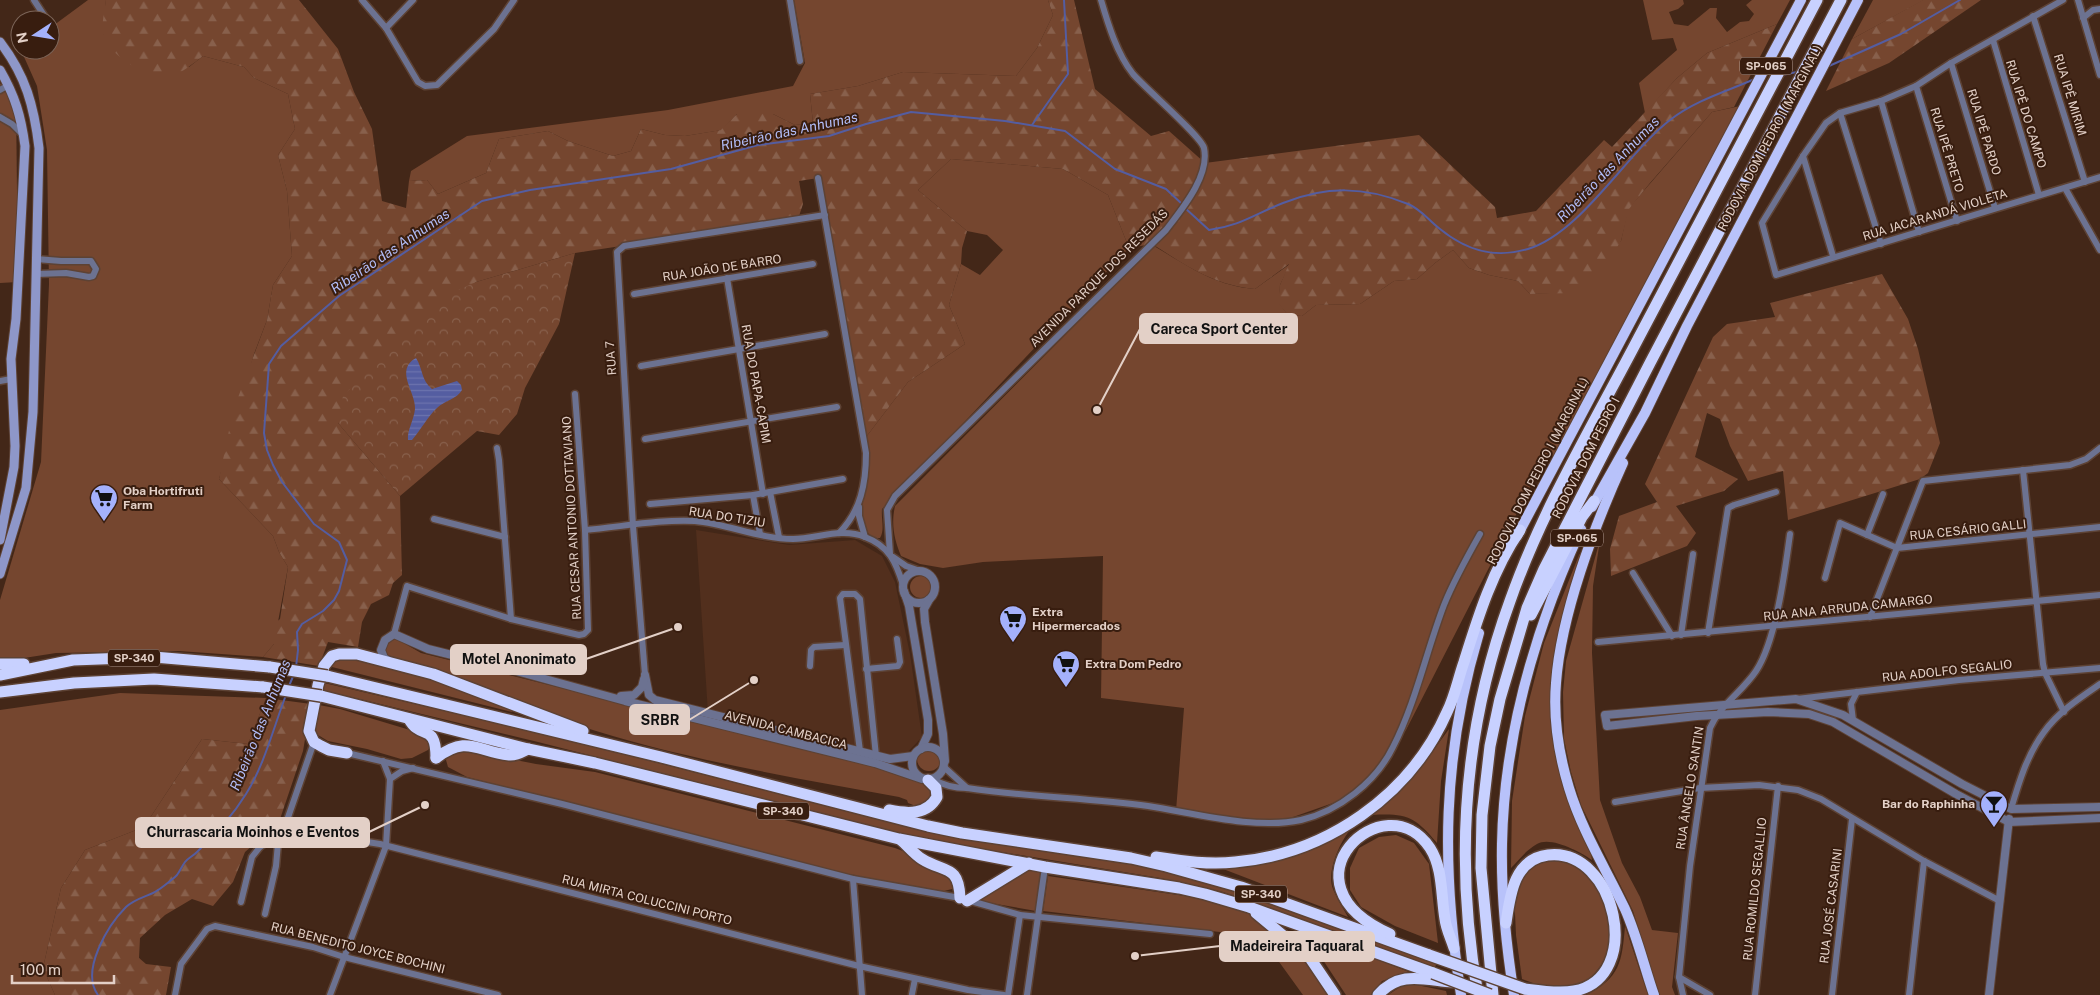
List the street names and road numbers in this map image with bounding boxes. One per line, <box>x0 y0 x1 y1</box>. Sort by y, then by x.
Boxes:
street label: RODOVIA DOM PEDRO I (MARGINAL) <box>1715 43 1825 233</box>
street label: RUA IPÊ MIRIM <box>2051 52 2089 138</box>
road number: SP-065 <box>1740 58 1792 74</box>
street label: RUA IPÊ DO CAMPO <box>2003 58 2049 170</box>
street label: RUA IPÊ PARDO <box>1964 87 2004 177</box>
street label: RUA IPÊ PRETO <box>1927 106 1967 194</box>
street label: RUA JACARANDÁ VIOLETA <box>1861 186 2009 244</box>
street label: AVENIDA PARQUE DOS RESEDÁS <box>1027 206 1171 350</box>
street label: RUA JOÃO DE BARRO <box>661 252 783 284</box>
street label: RUA DO PAPA-CAPIM <box>739 323 773 445</box>
street label: RUA 7 <box>603 340 619 376</box>
street label: RODOVIA DOM PEDRO I (MARGINAL) <box>1485 375 1591 567</box>
street label: RODOVIA DOM PEDRO I <box>1549 395 1623 521</box>
street label: RUA CESAR ANTONIO DOTTAVIANO <box>560 416 584 620</box>
street label: RUA DO TIZIU <box>688 504 766 530</box>
street label: RUA CESÁRIO GALLI <box>1909 517 2027 543</box>
road number: SP-065 <box>1551 530 1603 546</box>
street label: RUA ANA ARRUDA CAMARGO <box>1763 592 1933 624</box>
road number: SP-340 <box>108 650 160 666</box>
street label: RUA ADOLFO SEGALIO <box>1881 657 2013 685</box>
street label: AVENIDA CAMBACICA <box>723 708 849 752</box>
street label: RUA ÂNGELO SANTIN <box>1673 725 1707 851</box>
road number: SP-340 <box>757 802 809 819</box>
street label: RUA ROMILDO SEGALLIO <box>1741 816 1770 961</box>
street label: RUA JOSÉ CASARINI <box>1817 848 1845 964</box>
street label: RUA MIRTA COLUCCINI PORTO <box>561 872 734 928</box>
road number: SP-340 <box>1235 886 1287 902</box>
street label: RUA BENEDITO JOYCE BOCHINI <box>270 920 446 976</box>

